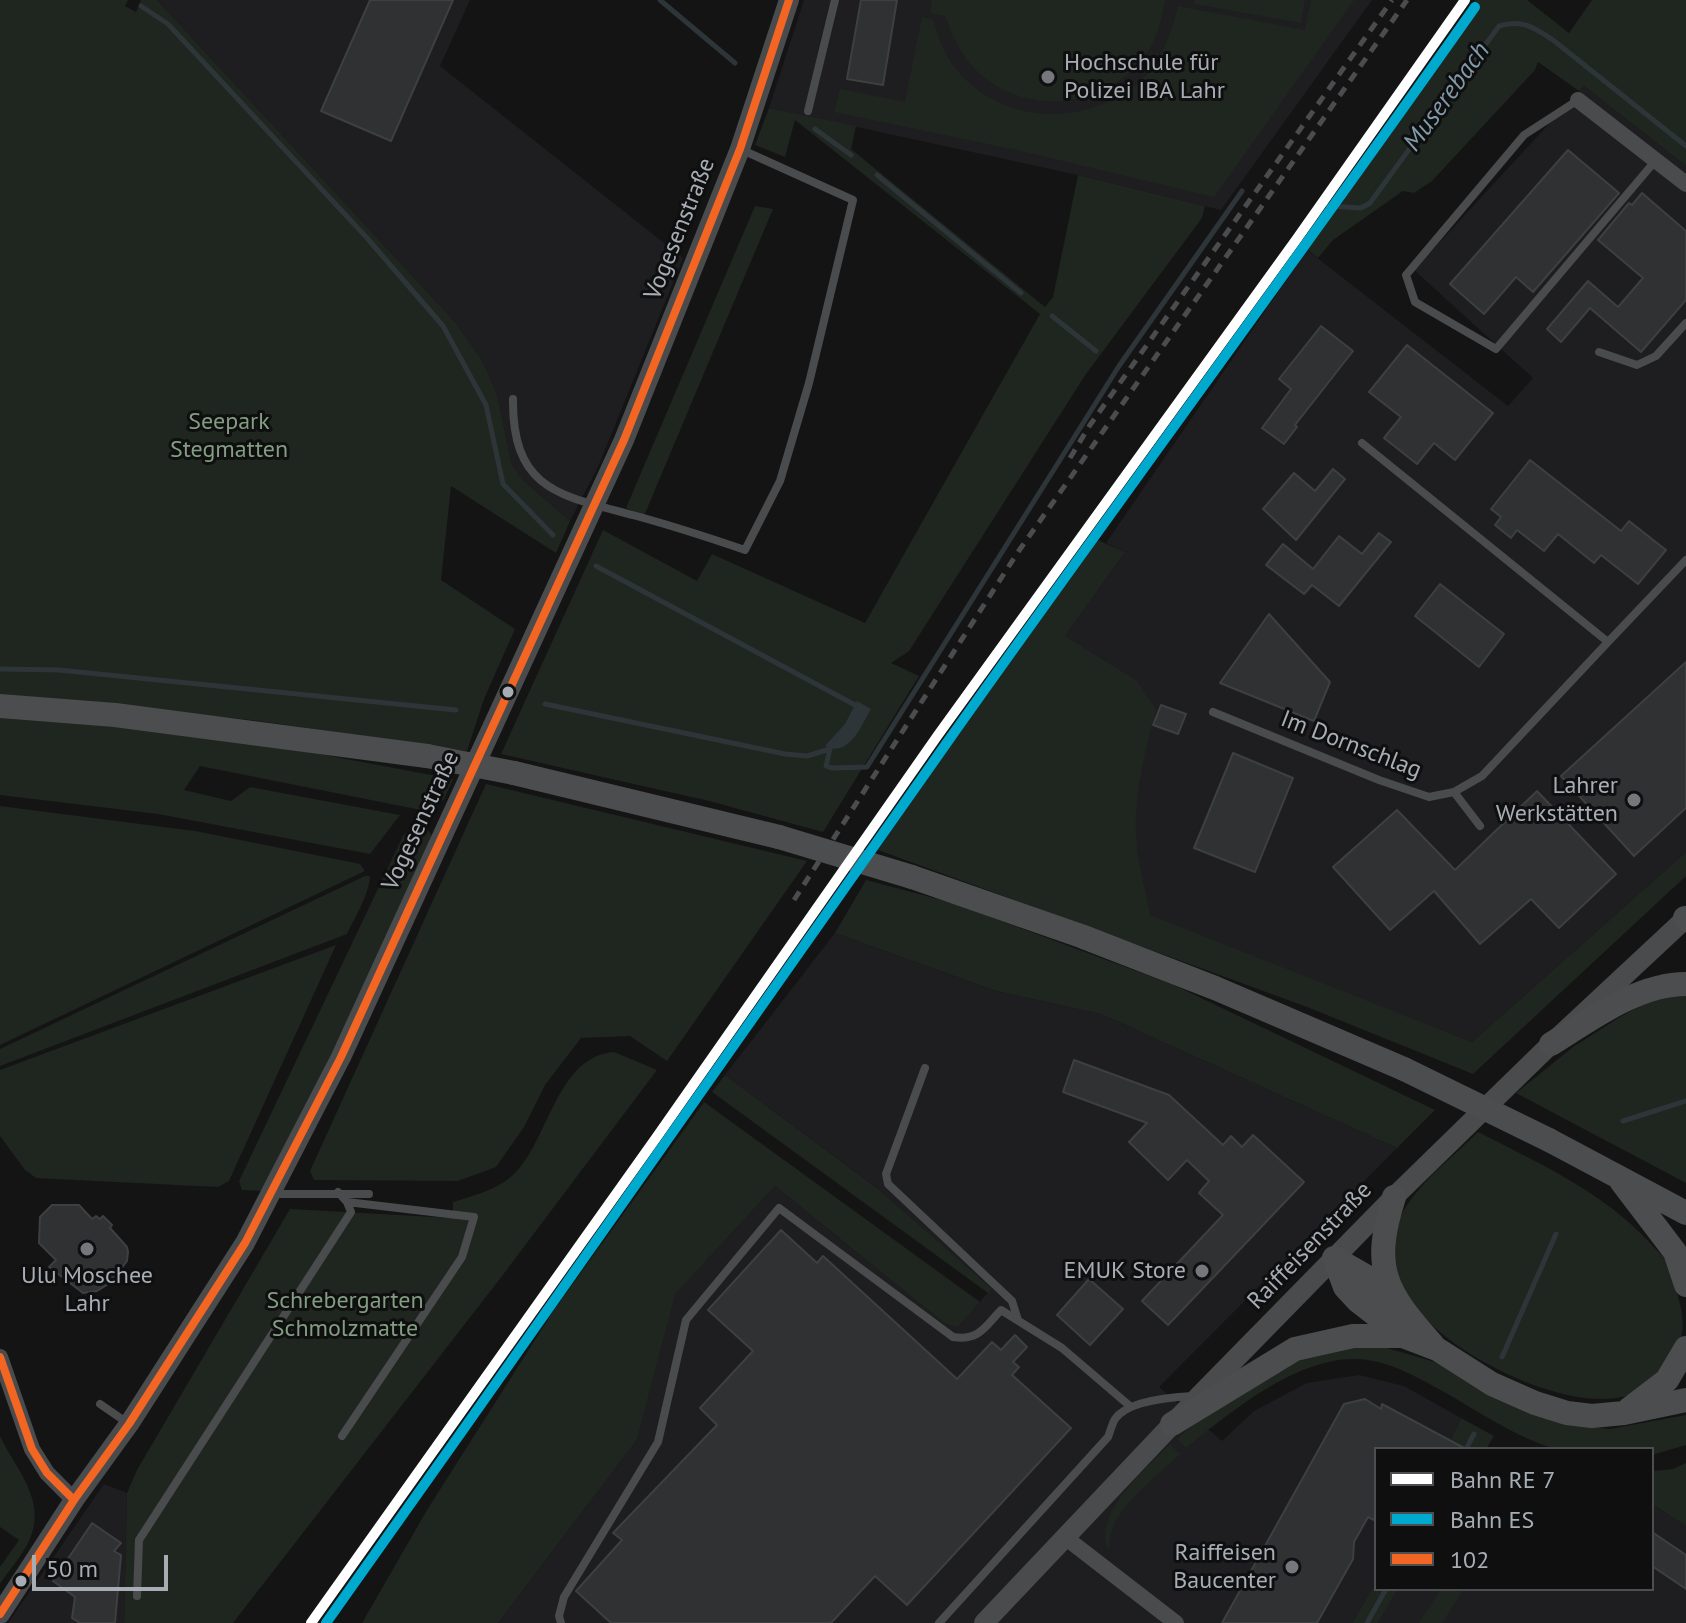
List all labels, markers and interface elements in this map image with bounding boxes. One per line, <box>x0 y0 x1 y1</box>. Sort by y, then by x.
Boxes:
water label: Muserebach <box>1397 37 1497 157</box>
place label: Hochschule für Polizei IBA Lahr <box>1064 49 1225 105</box>
marker: Hochschule für Polizei IBA Lahr <box>1039 68 1057 86</box>
street label: Vogesenstraße <box>638 154 722 304</box>
park label: Seepark Stegmatten <box>170 408 288 464</box>
unlabelled marker <box>500 684 516 700</box>
street label: Im Dornschlag <box>1276 705 1426 785</box>
street label: Vogesenstraße <box>376 747 466 895</box>
place label: Lahrer Werkstätten <box>1496 772 1618 828</box>
marker: Lahrer Werkstätten <box>1625 791 1643 809</box>
street label: Raiffeisenstraße <box>1242 1176 1378 1316</box>
marker: Ulu Moschee Lahr <box>78 1240 96 1258</box>
place label: EMUK Store <box>1064 1257 1186 1285</box>
place label: Ulu Moschee Lahr <box>21 1262 153 1318</box>
marker: EMUK Store <box>1193 1262 1211 1280</box>
park label: Schrebergarten Schmolzmatte <box>266 1287 424 1343</box>
legend <box>1374 1447 1654 1591</box>
text: Bahn RE 7 <box>1450 1464 1555 1495</box>
text: Bahn ES <box>1450 1504 1534 1535</box>
scale bar <box>36 1539 172 1589</box>
place label: Raiffeisen Baucenter <box>1173 1539 1276 1595</box>
text: 102 <box>1450 1544 1489 1575</box>
text: 50 m <box>46 1553 98 1584</box>
marker: Raiffeisen Baucenter <box>1283 1558 1301 1576</box>
unlabelled marker <box>13 1573 29 1589</box>

